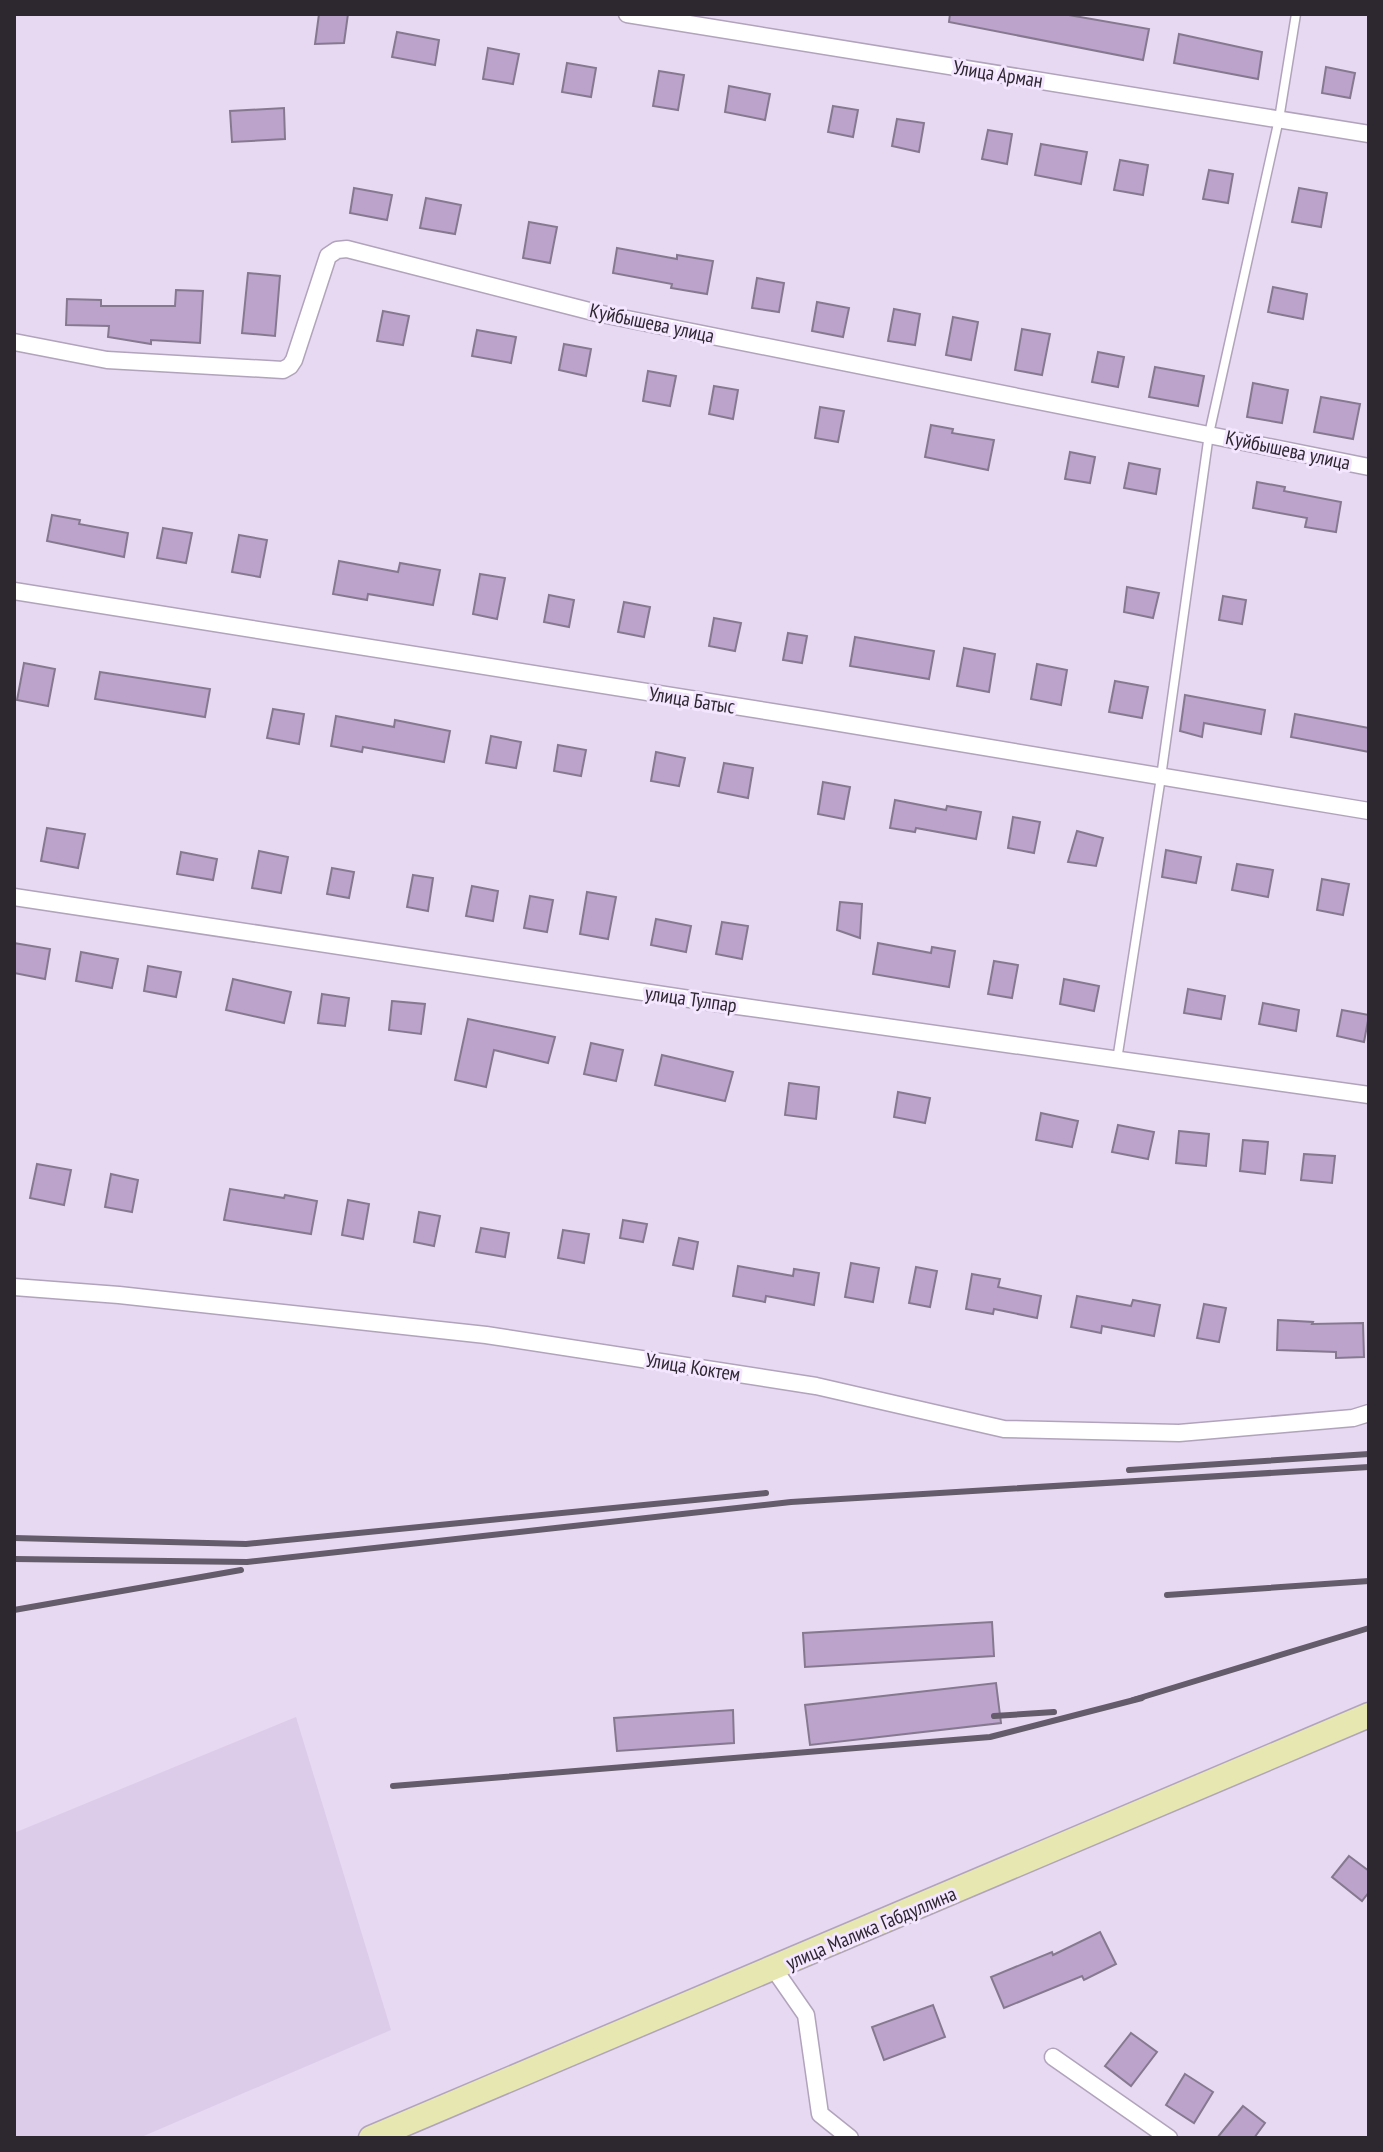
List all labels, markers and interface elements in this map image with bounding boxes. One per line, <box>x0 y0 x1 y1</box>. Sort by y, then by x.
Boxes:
street label: Улица Арман <box>951 54 1045 94</box>
street label: Куйбышева улица <box>587 297 717 349</box>
street label: Куйбышева улица <box>1223 424 1353 476</box>
street label: Улица Батыс <box>647 680 737 720</box>
street label: улица Тулпар <box>643 980 739 1018</box>
street label: Улица Коктем <box>644 1347 742 1387</box>
street label: улица Малика Габдуллина <box>782 1880 960 1976</box>

